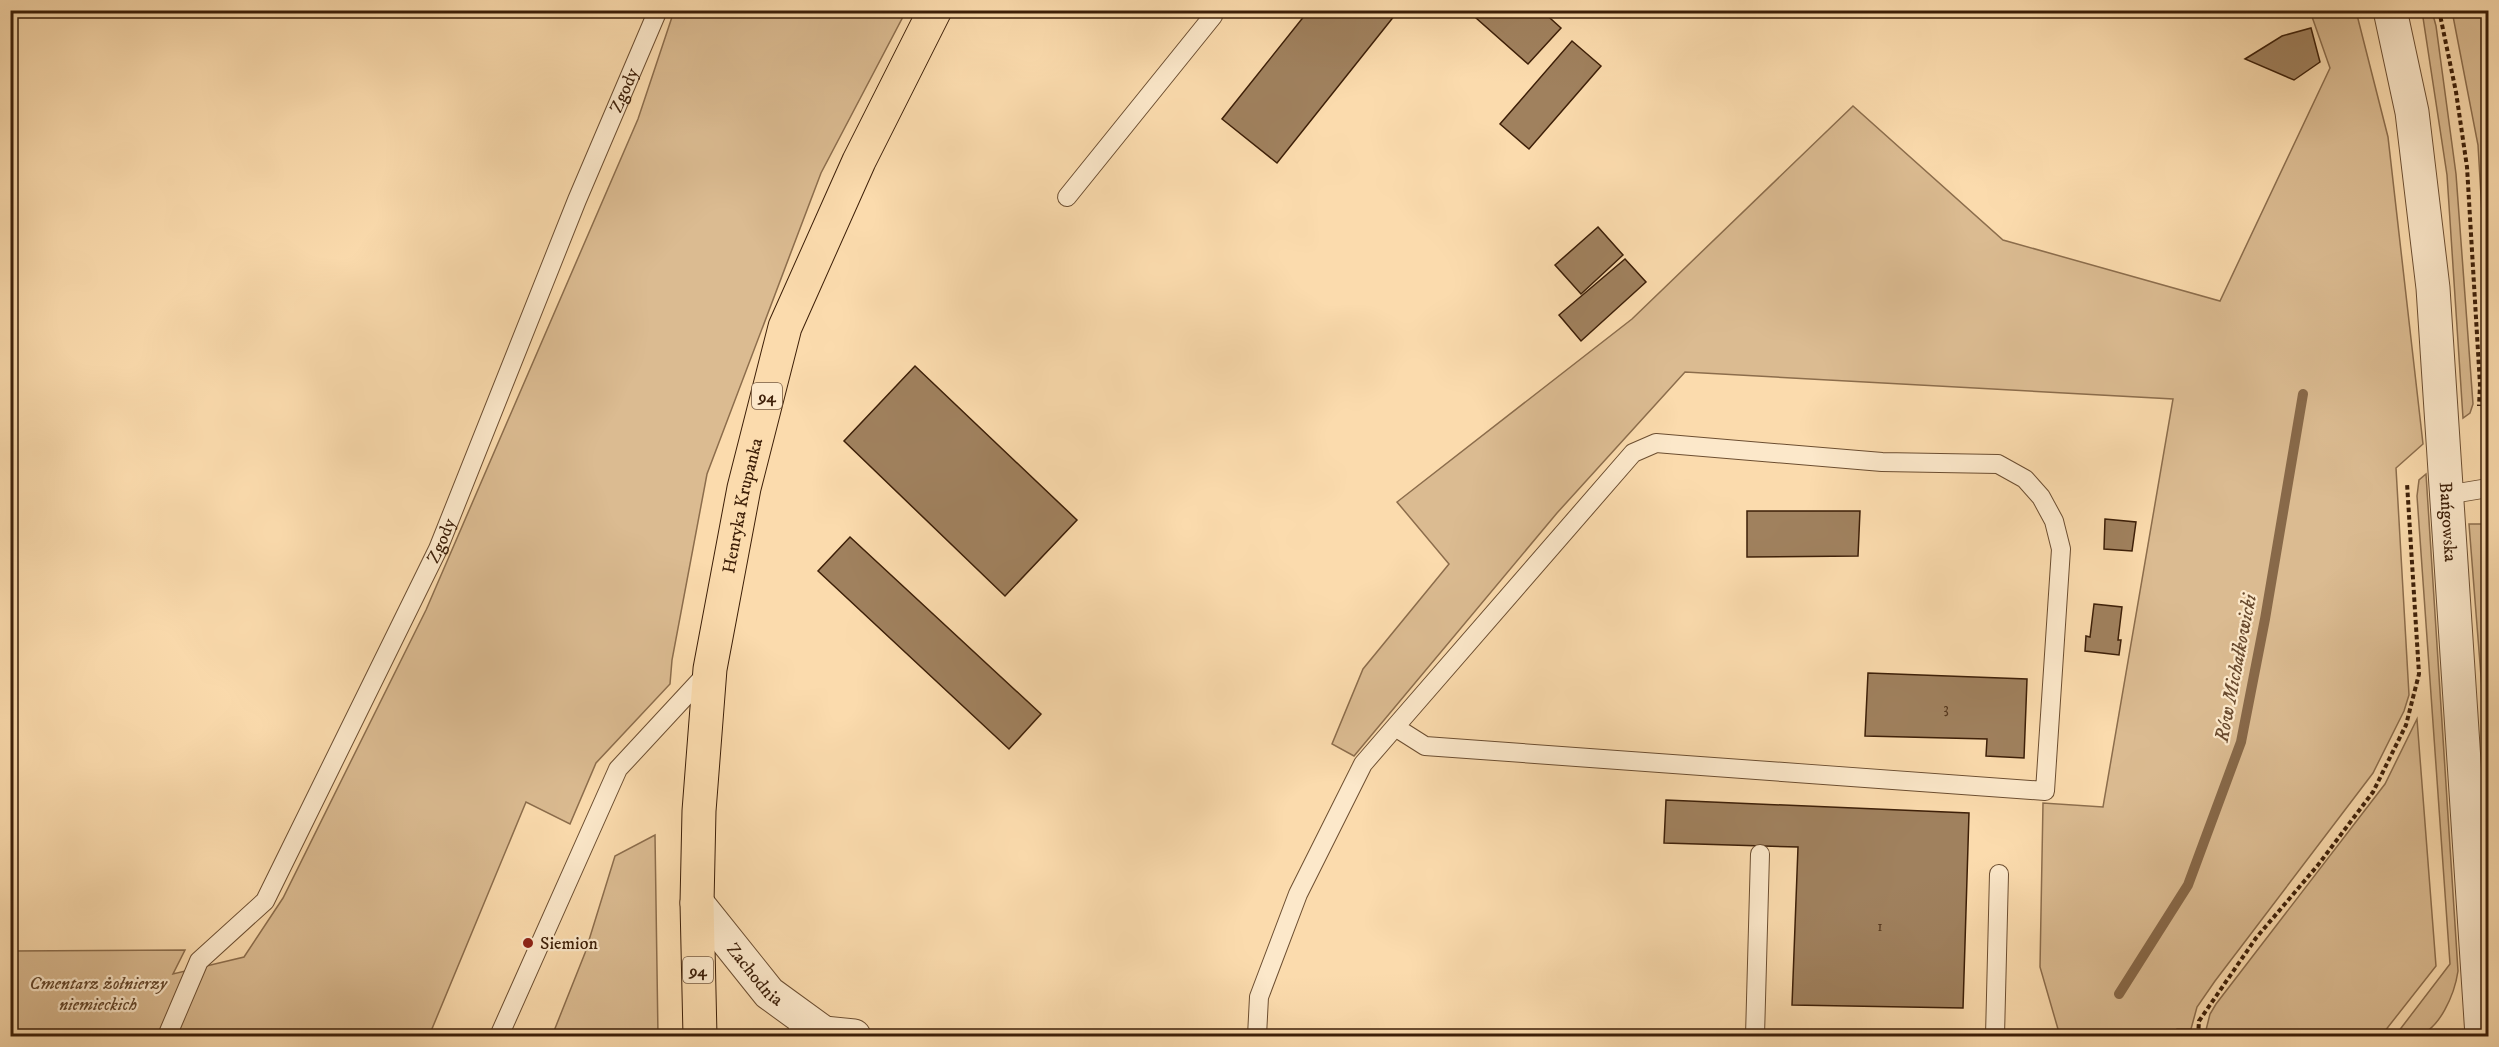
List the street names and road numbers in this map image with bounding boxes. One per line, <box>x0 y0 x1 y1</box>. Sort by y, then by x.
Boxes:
street label: Zgody <box>605 64 644 116</box>
road number: 94 <box>752 383 782 409</box>
street label: Henryka Krupanka <box>718 435 768 575</box>
street label: Bańgowska <box>2434 481 2461 563</box>
street label: Zgody <box>423 515 461 567</box>
street label: Zachodnia <box>721 939 787 1012</box>
road number: 94 <box>683 957 713 983</box>

